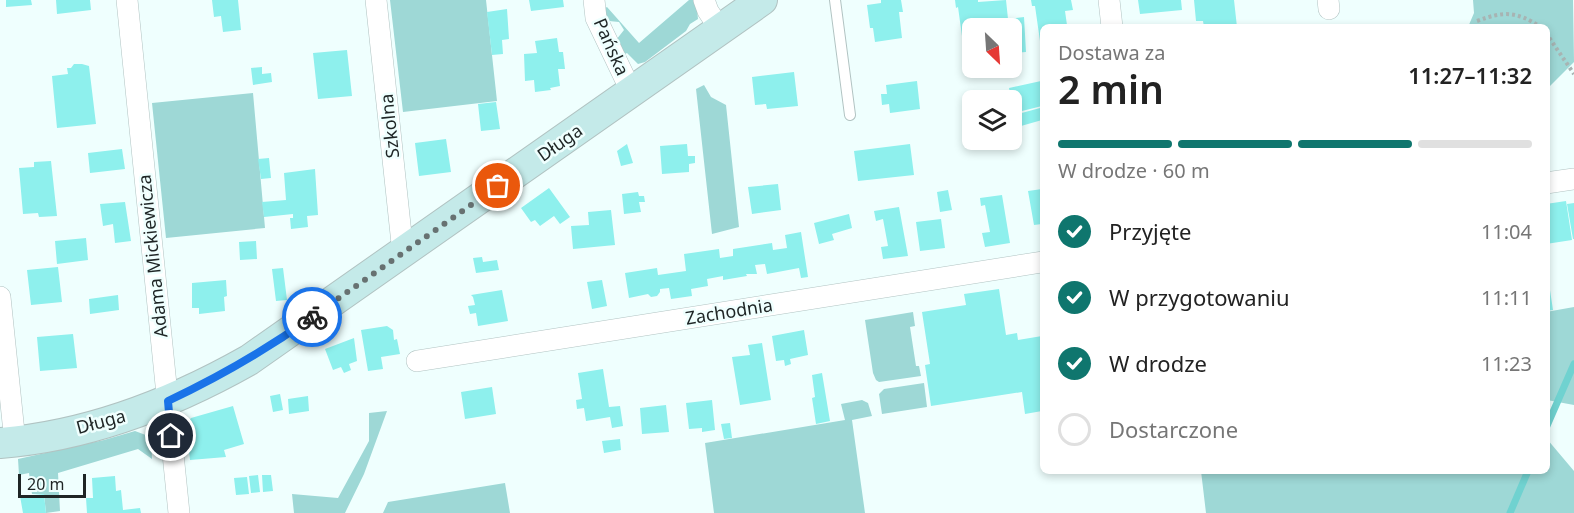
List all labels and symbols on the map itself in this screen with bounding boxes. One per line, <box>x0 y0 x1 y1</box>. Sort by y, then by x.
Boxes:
street label: Pańska <box>589 14 635 79</box>
north arrow <box>962 18 1022 78</box>
street label: Szkolna <box>374 93 404 160</box>
street label: Długa <box>532 118 587 166</box>
pin <box>472 160 523 211</box>
street label: Adama Mickiewicza <box>132 173 173 339</box>
courier <box>282 287 342 347</box>
street label: Zachodnia <box>684 292 774 330</box>
street label: Długa <box>73 403 128 439</box>
pin <box>145 410 196 461</box>
scale bar <box>18 471 86 498</box>

